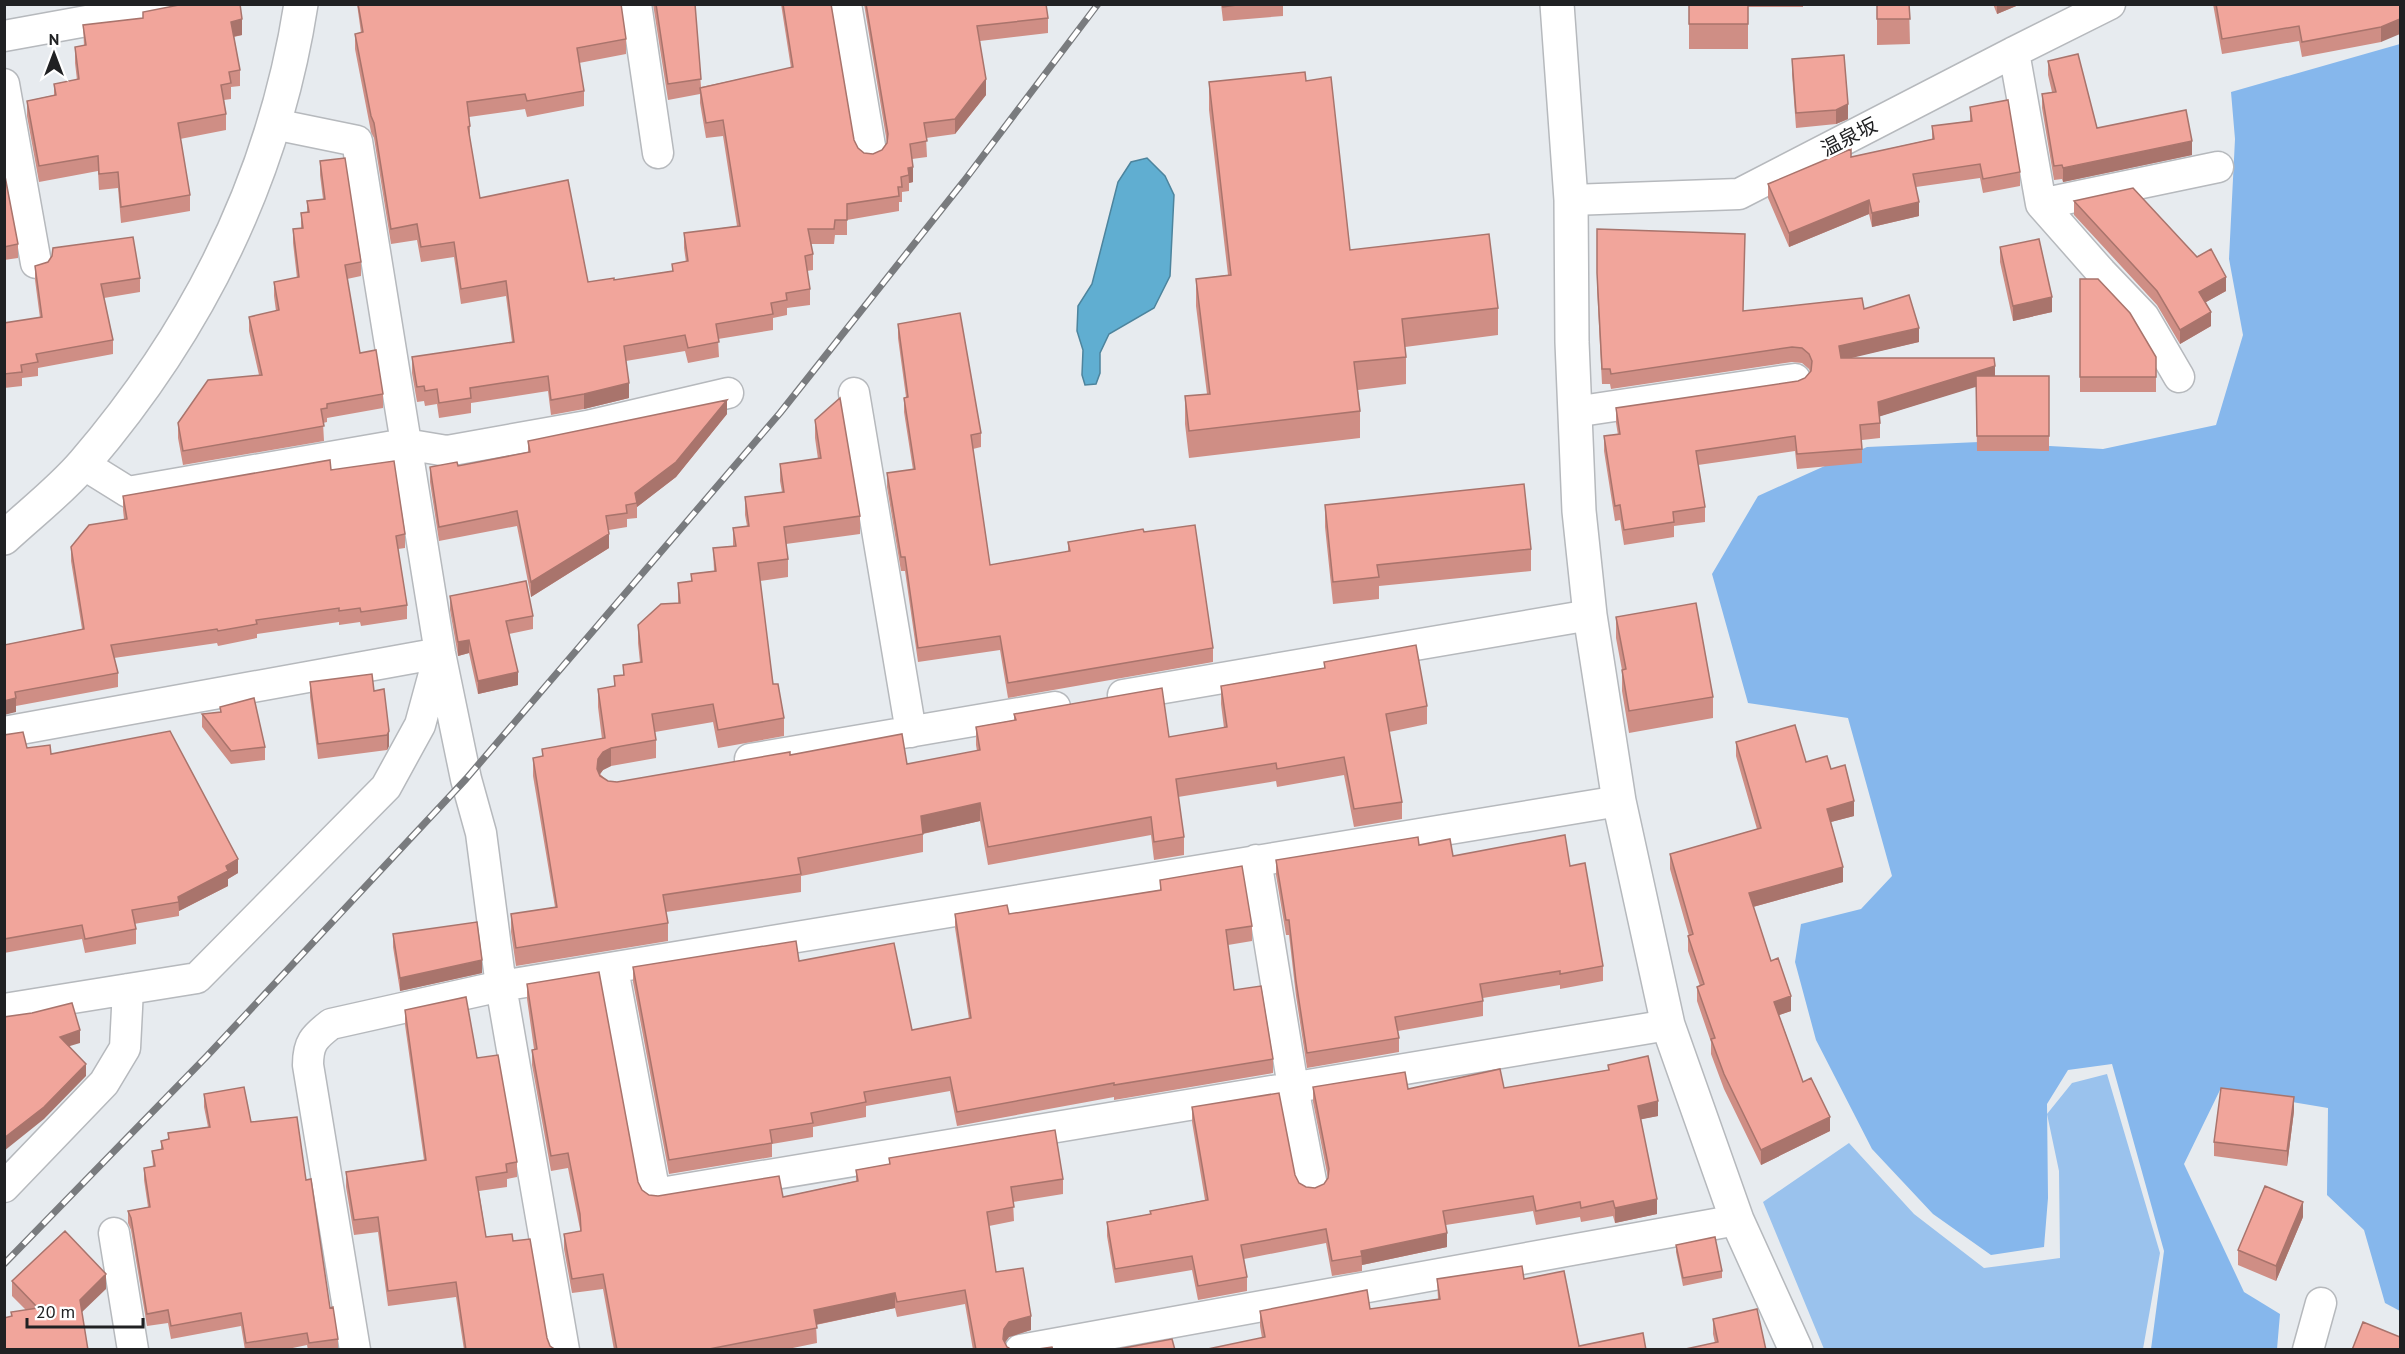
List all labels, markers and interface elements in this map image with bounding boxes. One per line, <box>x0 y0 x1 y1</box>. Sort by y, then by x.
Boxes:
north arrow <box>24 24 84 84</box>
text: N <box>49 29 59 49</box>
street label: 温泉坂 <box>1816 112 1882 162</box>
scale bar <box>27 1291 142 1329</box>
text: 20 m <box>36 1300 75 1323</box>

